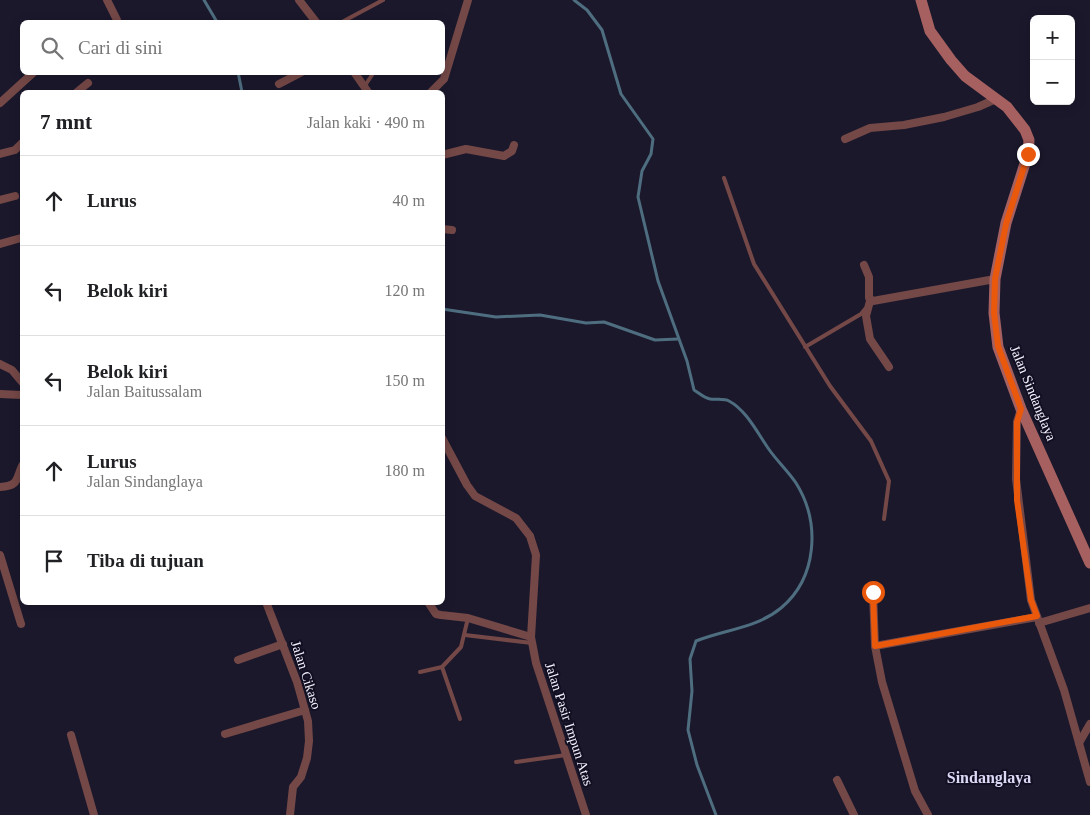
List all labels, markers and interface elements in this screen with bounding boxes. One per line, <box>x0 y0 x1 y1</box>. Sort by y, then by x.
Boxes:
map controls <box>1030 15 1075 105</box>
button: + <box>1030 15 1075 60</box>
search box <box>20 20 445 75</box>
icon: search <box>38 34 66 62</box>
text: Cari di sini <box>78 37 162 58</box>
button: − <box>1030 60 1075 105</box>
text: 7 mnt <box>40 110 92 134</box>
text: Jalan kaki · 490 m <box>307 114 425 131</box>
route end <box>1017 143 1040 166</box>
icon: ahead <box>40 187 68 215</box>
text: Lurus <box>87 190 137 211</box>
text: 40 m <box>393 192 425 209</box>
icon: left <box>40 277 68 305</box>
text: Belok kiri <box>87 280 168 301</box>
text: 120 m <box>385 282 425 299</box>
street label: Jalan Sindanglaya <box>1007 343 1059 444</box>
text: Belok kiri <box>87 361 168 382</box>
icon: left <box>40 367 68 395</box>
text: 150 m <box>385 372 425 389</box>
text: Jalan Baitussalam <box>87 383 202 400</box>
text: Lurus <box>87 451 137 472</box>
icon: ahead <box>40 457 68 485</box>
text: 180 m <box>385 462 425 479</box>
text: Jalan Sindanglaya <box>87 473 203 490</box>
icon: arrive <box>40 547 68 575</box>
text: Tiba di tujuan <box>87 550 204 571</box>
route start <box>862 581 885 604</box>
street label: Jalan Cikaso <box>288 639 324 711</box>
street label: Jalan Pasir Impun Atas <box>542 660 596 788</box>
district label: Sindanglaya <box>947 769 1031 787</box>

